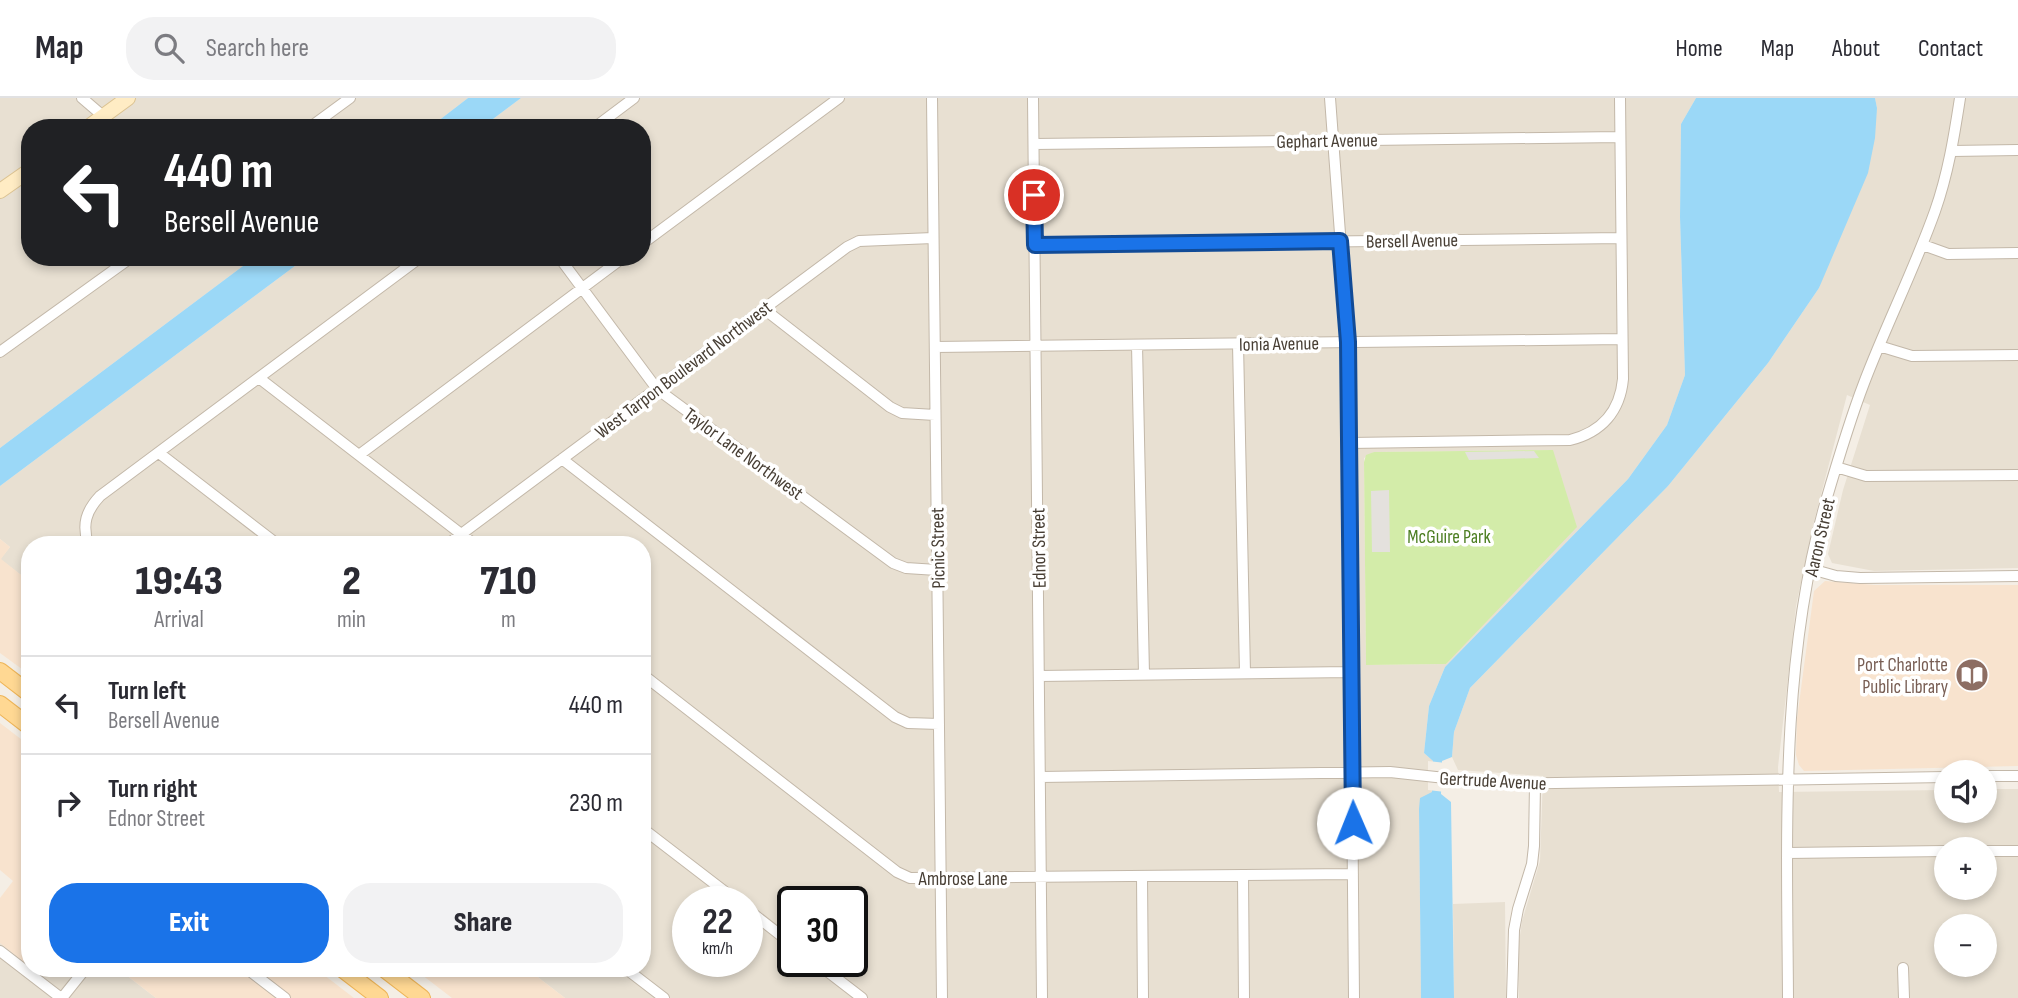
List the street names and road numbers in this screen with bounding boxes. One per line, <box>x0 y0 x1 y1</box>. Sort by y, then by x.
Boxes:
street label: Gephart Avenue <box>1276 129 1378 154</box>
street label: Bersell Avenue <box>1366 229 1458 254</box>
street label: West Tarpon Boulevard Northwest <box>591 296 777 444</box>
street label: Ionia Avenue <box>1239 332 1319 357</box>
street label: Taylor Lane Northwest <box>679 403 807 505</box>
street label: Aaron Street <box>1800 496 1841 580</box>
street label: Picnic Street <box>926 507 951 589</box>
street label: Ednor Street <box>1027 507 1052 588</box>
street label: Gertrude Avenue <box>1439 767 1547 796</box>
street label: Ambrose Lane <box>917 868 1008 891</box>

